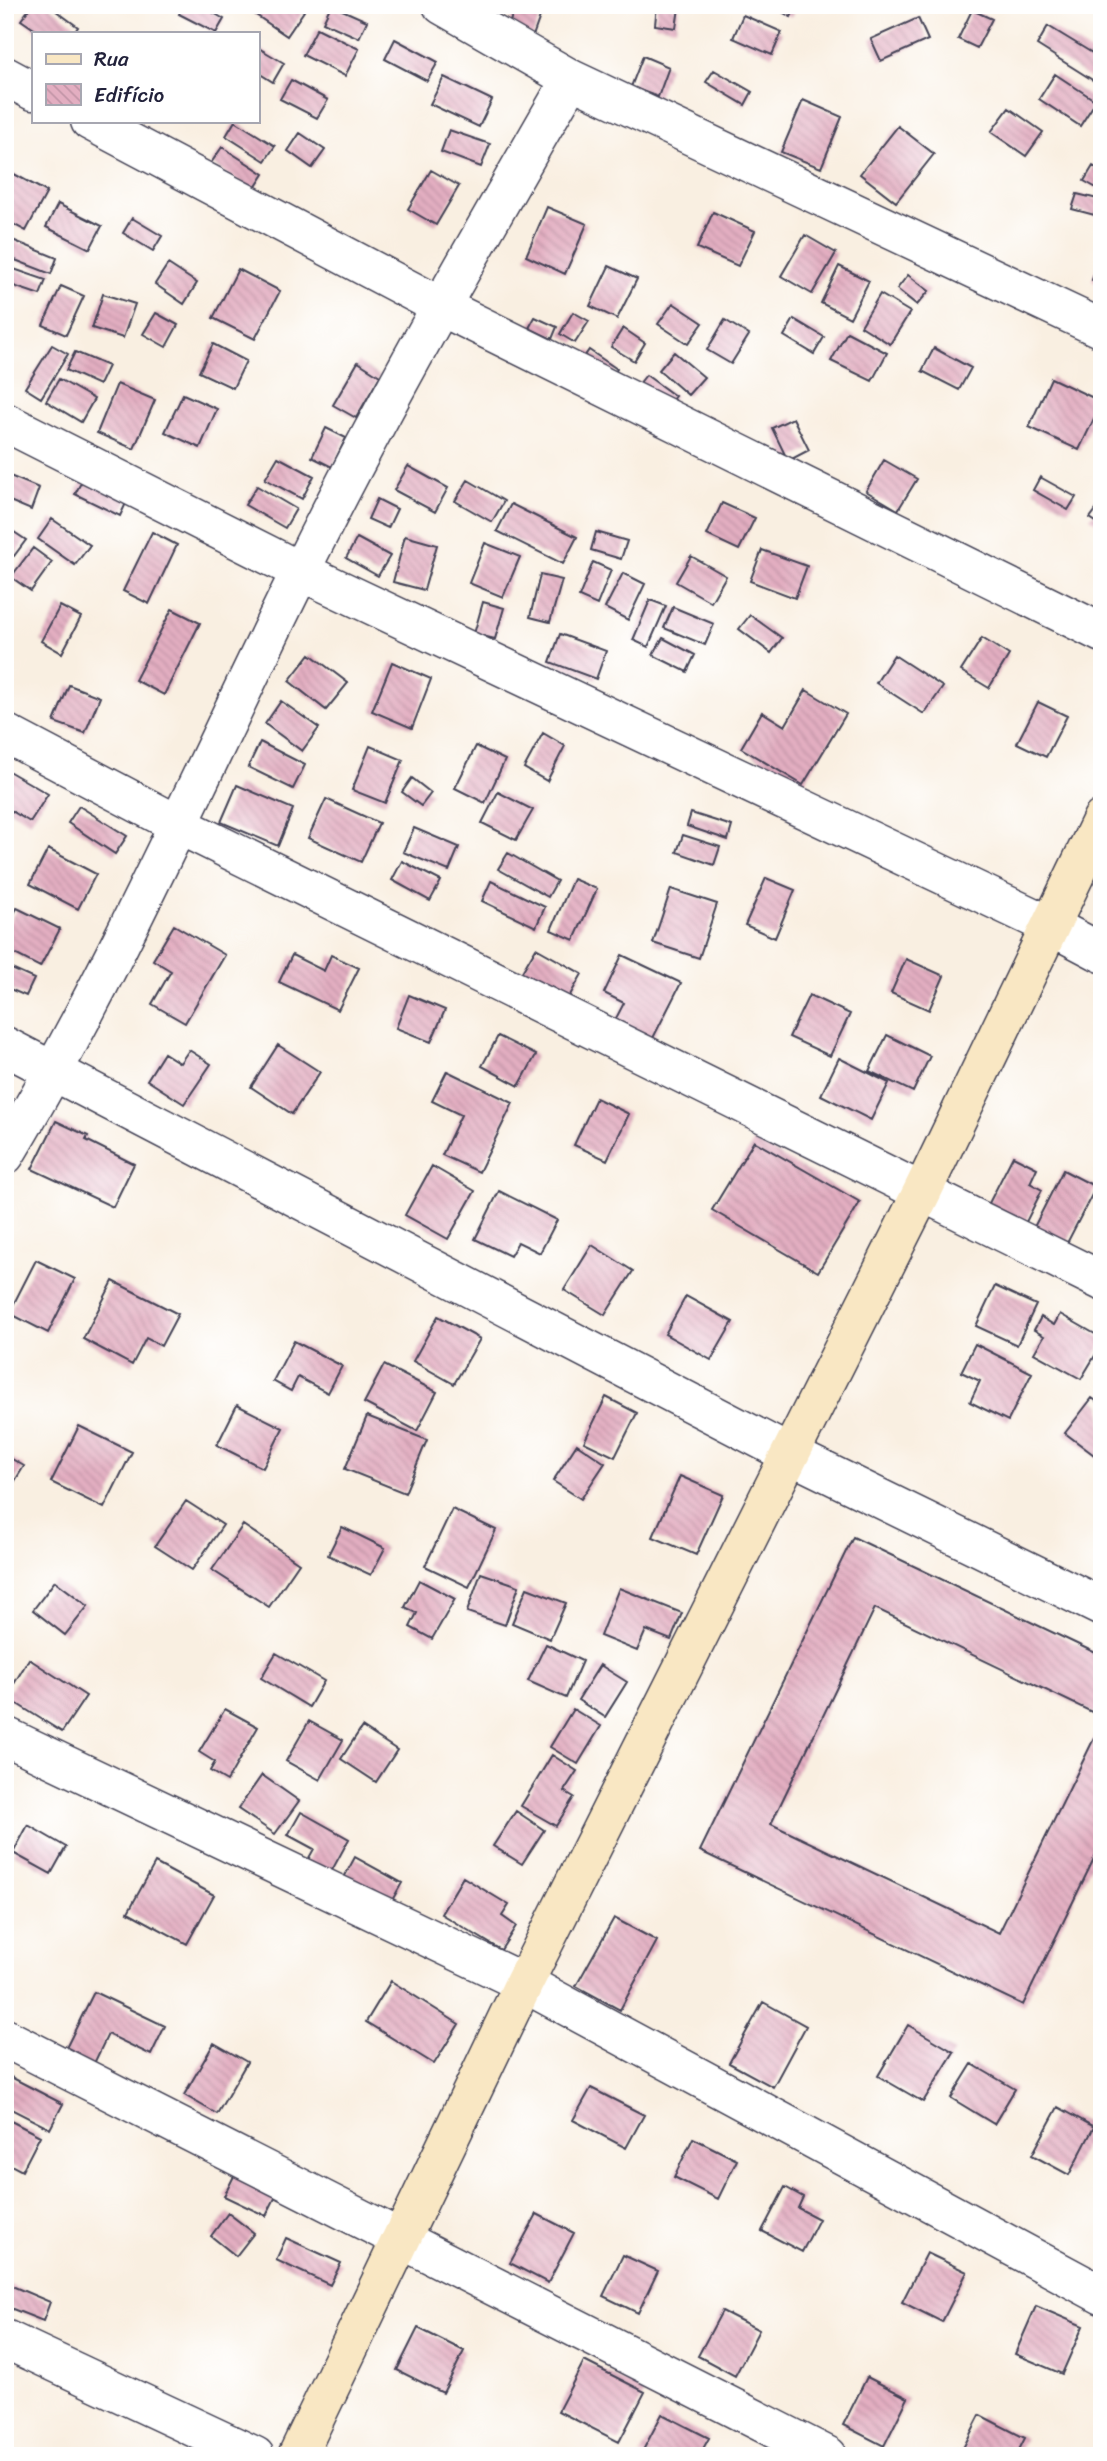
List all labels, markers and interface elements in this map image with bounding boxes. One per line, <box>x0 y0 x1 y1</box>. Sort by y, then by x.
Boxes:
legend <box>32 32 259 122</box>
text: Rua <box>94 40 129 78</box>
text: Edifício <box>94 76 164 114</box>

